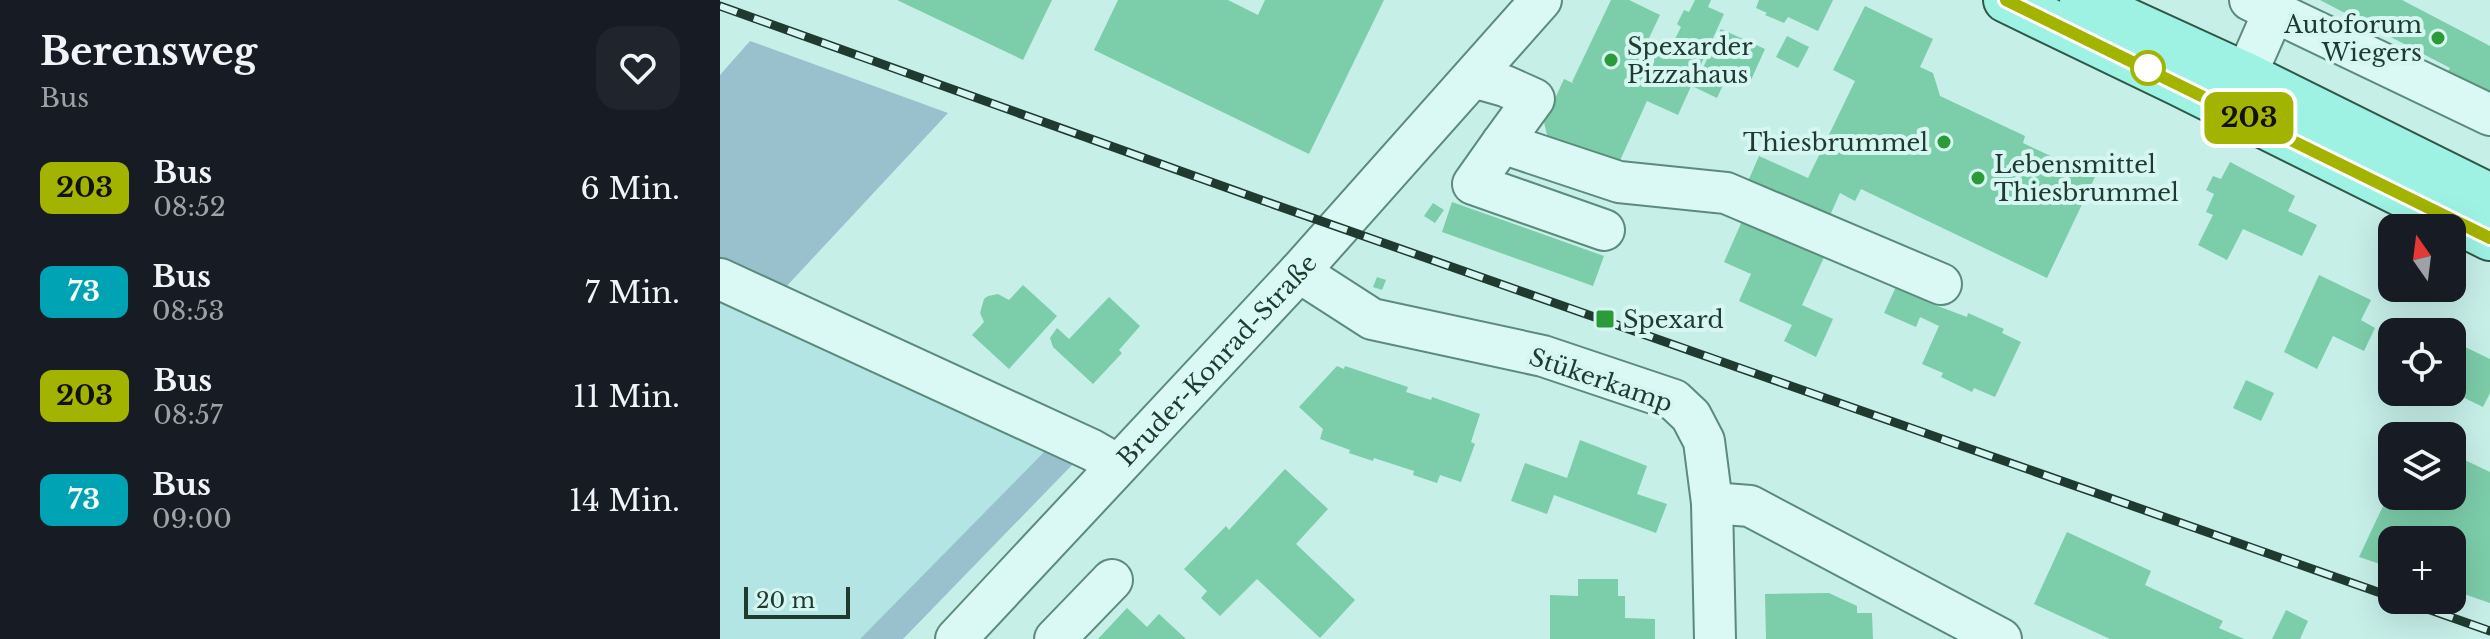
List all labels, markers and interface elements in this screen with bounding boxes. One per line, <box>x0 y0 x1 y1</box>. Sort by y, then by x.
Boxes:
place label: Autoforum Wiegers <box>2283 10 2422 67</box>
button: heart <box>596 26 680 110</box>
text: Berensweg <box>40 28 257 75</box>
marker: Autoforum Wiegers <box>2429 29 2447 47</box>
place label: Spexarder Pizzahaus <box>1627 32 1753 89</box>
marker: Spexarder Pizzahaus <box>1602 51 1620 69</box>
unlabelled marker <box>2131 51 2165 85</box>
text: Bus <box>40 82 89 114</box>
line badge: 203 <box>2203 92 2295 144</box>
text: 203 <box>2220 100 2278 135</box>
place label: Thiesbrummel <box>1743 128 1928 157</box>
marker: Thiesbrummel <box>1935 133 1953 151</box>
place label: Lebensmittel Thiesbrummel <box>1994 150 2179 207</box>
text: Bus <box>153 154 212 191</box>
marker: Lebensmittel Thiesbrummel <box>1969 169 1987 187</box>
text: 203 <box>56 170 113 205</box>
text: 6 Min. <box>581 170 680 207</box>
text: 08:52 <box>153 191 226 223</box>
north arrow <box>2378 214 2466 302</box>
map controls <box>2378 214 2466 614</box>
street label: Bruder-Konrad-Straße <box>1111 248 1323 472</box>
text: Bus <box>152 258 211 295</box>
text: 73 <box>68 274 100 309</box>
text: 7 Min. <box>585 274 680 311</box>
text: 08:53 <box>152 295 225 327</box>
place label: Spexard <box>1623 305 1724 334</box>
marker: Spexard <box>1594 308 1616 330</box>
button: locate <box>2378 318 2466 406</box>
street label: Stükerkamp <box>1525 342 1677 418</box>
text: Bus <box>153 362 212 399</box>
text: 203 <box>56 378 113 413</box>
text: 11 Min. <box>573 378 680 415</box>
text: 08:57 <box>153 399 223 431</box>
button: layers <box>2378 422 2466 510</box>
text: Bus <box>152 466 211 503</box>
text: 73 <box>68 482 100 517</box>
text: 14 Min. <box>569 482 680 519</box>
text: 09:00 <box>152 503 232 535</box>
button: + <box>2378 526 2466 614</box>
scale bar <box>744 583 850 619</box>
text: 20 m <box>756 587 815 614</box>

